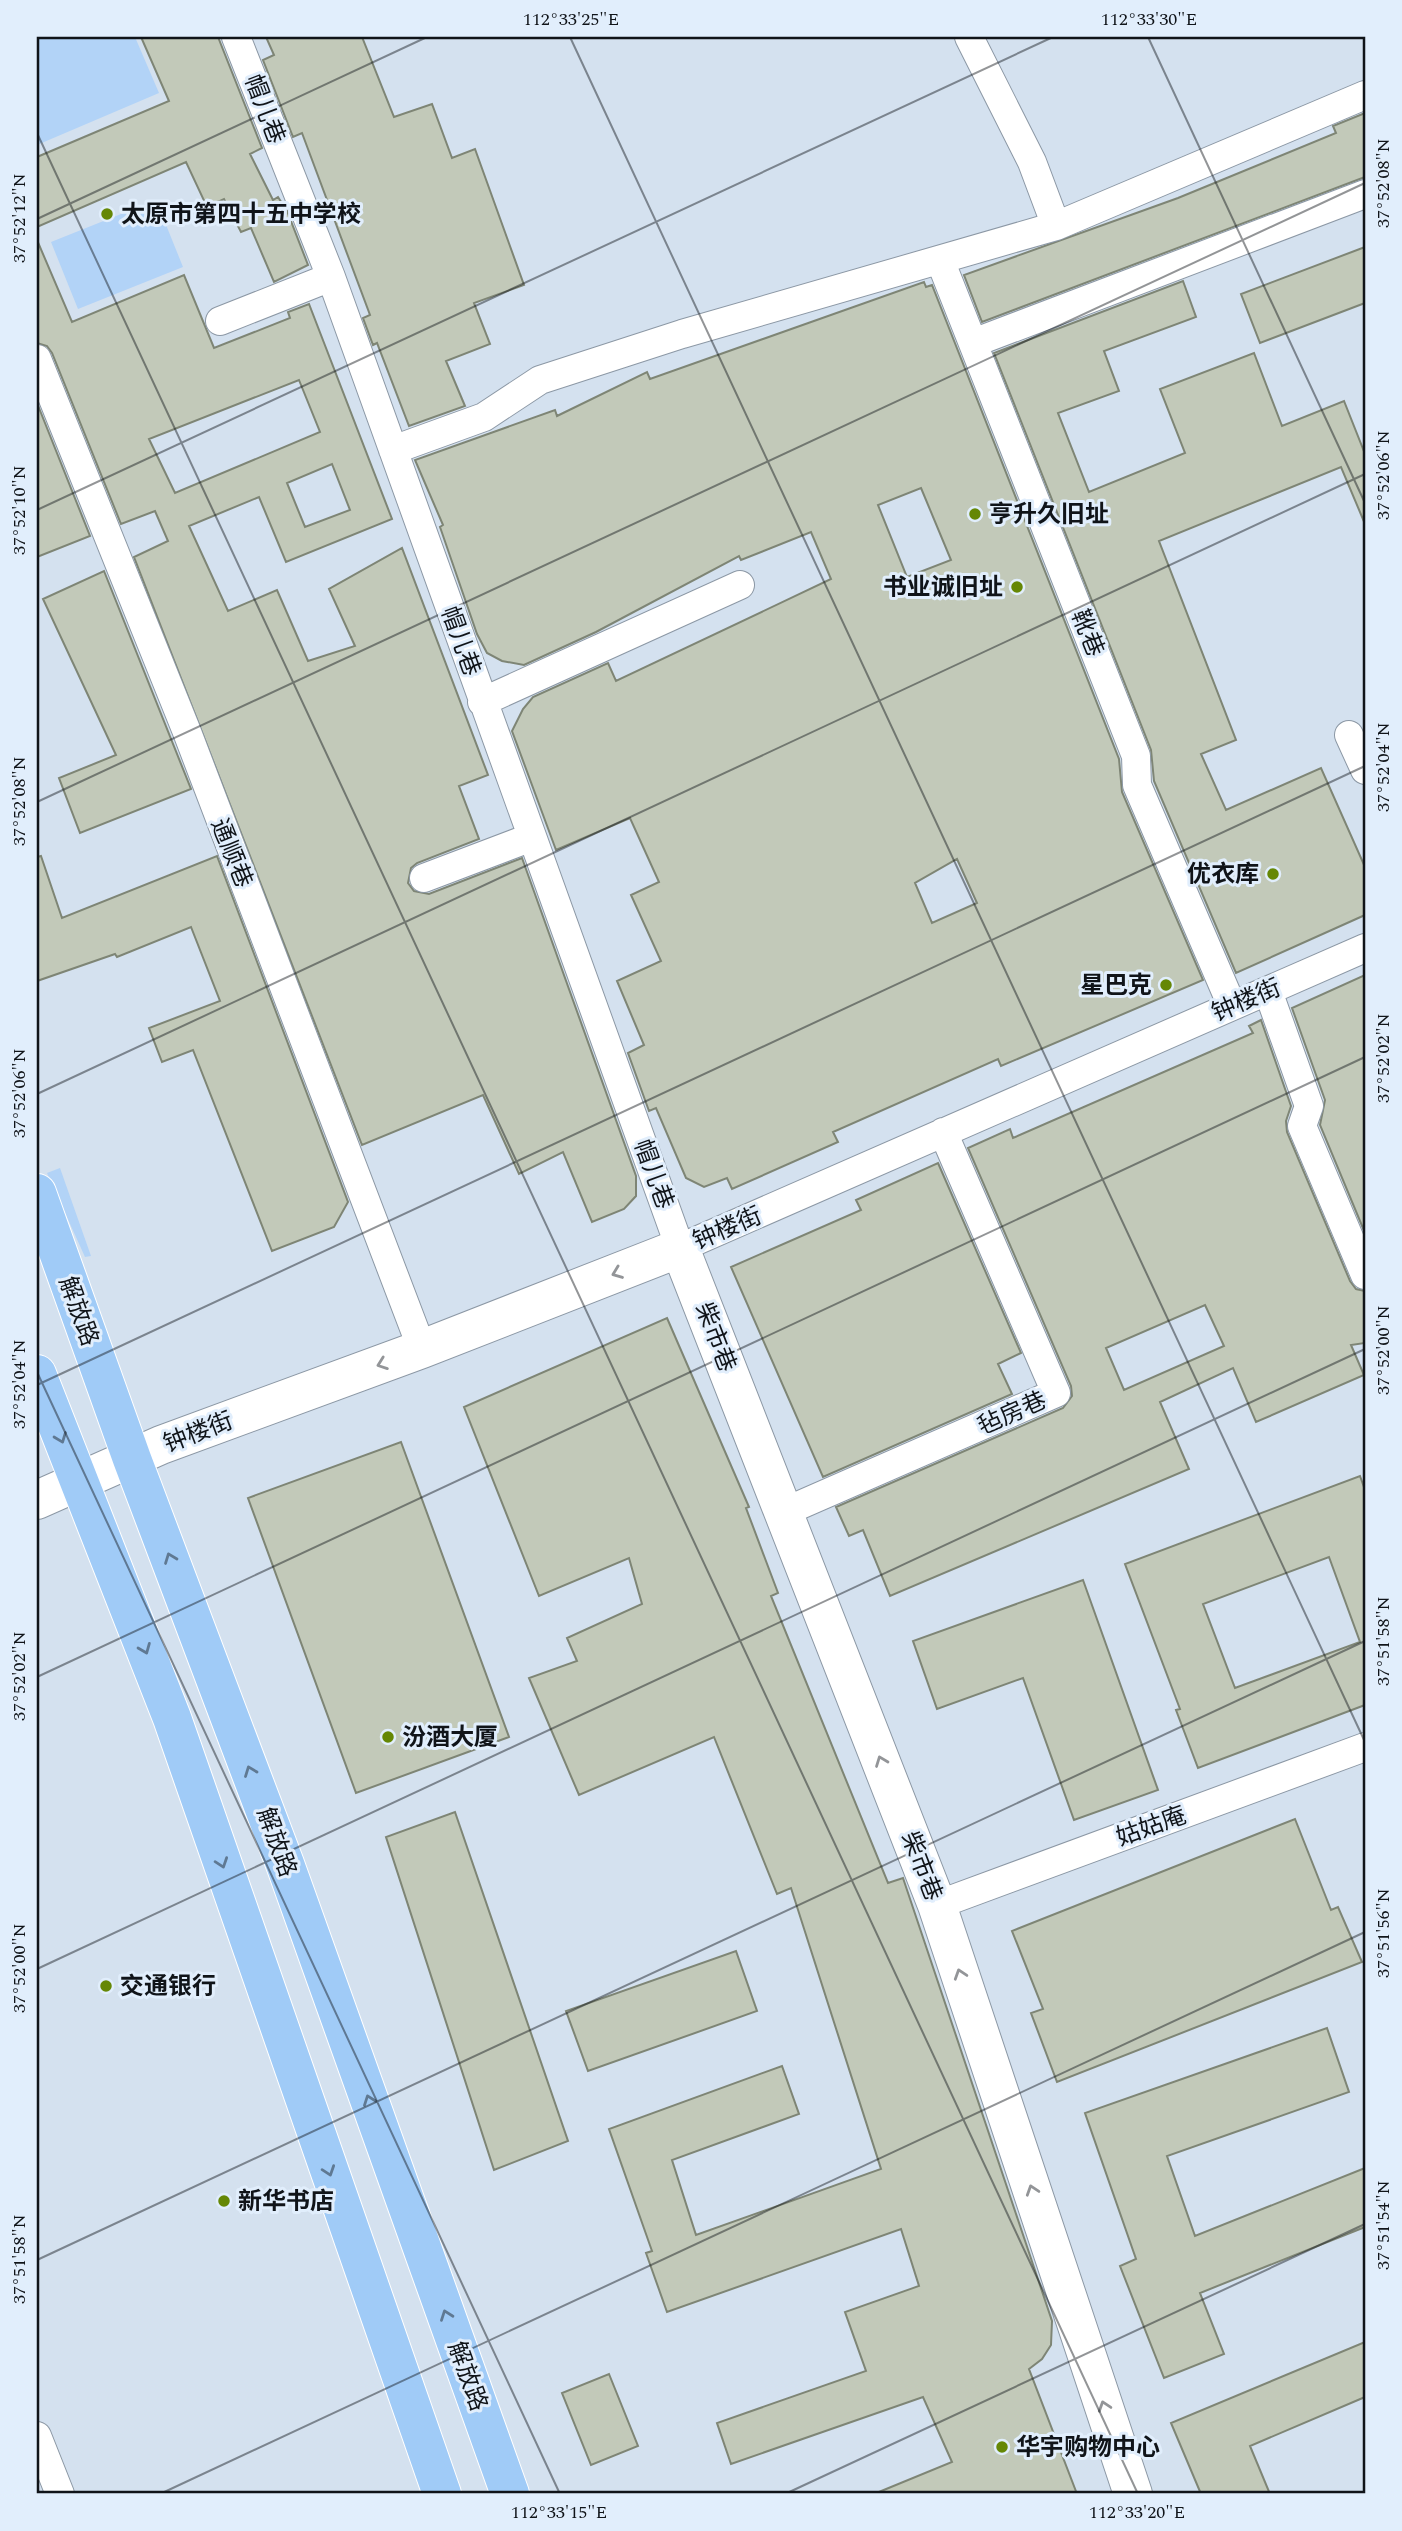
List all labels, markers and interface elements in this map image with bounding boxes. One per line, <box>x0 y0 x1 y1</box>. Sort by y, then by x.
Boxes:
text: 112°33'25"E <box>523 6 619 33</box>
text: 112°33'30"E <box>1101 6 1197 33</box>
street label: 帽儿巷 <box>234 69 294 149</box>
text: 37°52'08"N <box>1370 138 1397 228</box>
text: 37°52'12"N <box>6 173 33 263</box>
place label: 太原市第四十五中学校 <box>121 197 361 233</box>
marker: 太原市第四十五中学校 <box>99 206 115 222</box>
text: 37°52'06"N <box>1370 430 1397 520</box>
text: 37°52'10"N <box>6 465 33 555</box>
place label: 亨升久旧址 <box>989 497 1109 533</box>
marker: 亨升久旧址 <box>967 506 983 522</box>
place label: 书业诚旧址 <box>883 570 1003 606</box>
marker: 书业诚旧址 <box>1009 579 1025 595</box>
street label: 帽儿巷 <box>431 601 489 681</box>
street label: 靴巷 <box>1061 604 1113 662</box>
text: 37°52'04"N <box>1370 722 1397 812</box>
text: 37°52'08"N <box>6 756 33 846</box>
street label: 通顺巷 <box>201 813 261 893</box>
place label: 优衣库 <box>1187 857 1259 893</box>
marker: 优衣库 <box>1265 866 1281 882</box>
place label: 星巴克 <box>1080 968 1152 1004</box>
street label: 钟楼街 <box>1206 970 1287 1032</box>
marker: 星巴克 <box>1158 977 1174 993</box>
text: 37°52'02"N <box>1370 1013 1397 1103</box>
text: 37°52'06"N <box>6 1048 33 1138</box>
street label: 帽儿巷 <box>624 1134 682 1214</box>
street label: 钟楼街 <box>687 1198 768 1260</box>
one-way arrow <box>612 1264 624 1278</box>
street label: 解放路 <box>49 1271 107 1351</box>
street label: 柴市巷 <box>685 1297 745 1377</box>
text: 37°52'00"N <box>1370 1305 1397 1395</box>
text: 37°52'04"N <box>6 1339 33 1429</box>
one-way arrow <box>377 1356 389 1370</box>
street label: 毡房巷 <box>972 1383 1053 1445</box>
street label: 钟楼街 <box>158 1403 238 1463</box>
one-way arrow <box>53 1431 67 1443</box>
one-way arrow <box>164 1553 178 1565</box>
text: 37°51'58"N <box>1370 1596 1397 1686</box>
text: 37°52'02"N <box>6 1631 33 1721</box>
one-way arrow <box>136 1643 150 1655</box>
place label: 汾酒大厦 <box>402 1720 498 1756</box>
marker: 汾酒大厦 <box>380 1729 396 1745</box>
one-way arrow <box>875 1756 889 1768</box>
one-way arrow <box>244 1766 258 1778</box>
street label: 姑姑庵 <box>1111 1798 1191 1856</box>
street label: 解放路 <box>247 1802 305 1882</box>
street label: 柴市巷 <box>891 1826 951 1906</box>
one-way arrow <box>214 1857 228 1869</box>
text: 37°51'56"N <box>1370 1888 1397 1978</box>
text: 37°52'00"N <box>6 1923 33 2013</box>
place label: 交通银行 <box>120 1969 216 2005</box>
one-way arrow <box>954 1969 968 1981</box>
marker: 交通银行 <box>98 1978 114 1994</box>
one-way arrow <box>363 2095 377 2107</box>
one-way arrow <box>321 2164 335 2176</box>
text: 37°51'54"N <box>1370 2180 1397 2270</box>
place label: 新华书店 <box>238 2184 334 2220</box>
one-way arrow <box>1026 2185 1040 2197</box>
marker: 新华书店 <box>216 2193 232 2209</box>
text: 37°51'58"N <box>6 2214 33 2304</box>
one-way arrow <box>440 2309 454 2321</box>
street label: 解放路 <box>438 2336 496 2416</box>
one-way arrow <box>1097 2401 1112 2413</box>
place label: 华宇购物中心 <box>1016 2430 1160 2466</box>
marker: 华宇购物中心 <box>994 2439 1010 2455</box>
text: 112°33'15"E <box>511 2499 607 2526</box>
text: 112°33'20"E <box>1089 2499 1185 2526</box>

